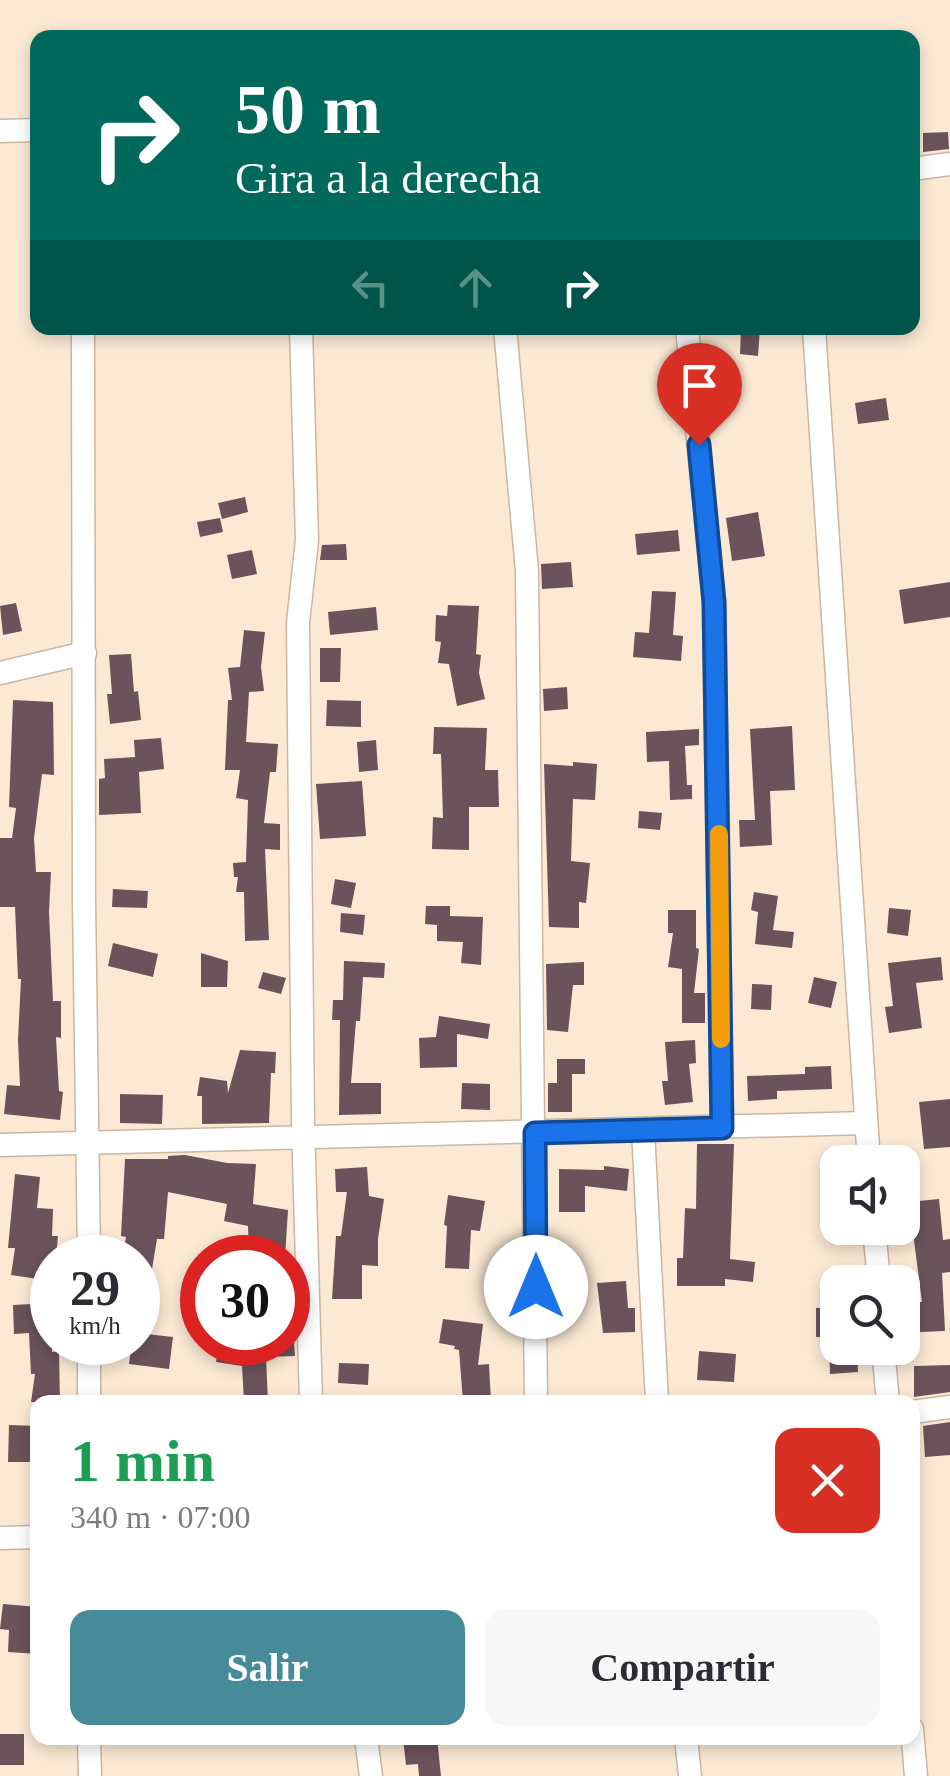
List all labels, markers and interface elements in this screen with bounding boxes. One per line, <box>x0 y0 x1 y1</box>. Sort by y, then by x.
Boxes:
icon: right <box>70 70 200 200</box>
text: 50 m <box>235 71 381 148</box>
text: Gira a la derecha <box>235 153 541 203</box>
icon: left <box>343 260 398 315</box>
icon: ahead <box>448 260 503 315</box>
icon: right <box>553 260 608 315</box>
pin <box>657 343 742 446</box>
icon: arrive <box>672 358 727 413</box>
map controls <box>820 1145 920 1365</box>
button: sound <box>820 1145 920 1245</box>
speed limit sign: 30 <box>180 1235 310 1365</box>
position arrow <box>484 1235 588 1339</box>
text: 29 <box>70 1260 120 1316</box>
button: search <box>820 1265 920 1365</box>
text: km/h <box>69 1312 121 1339</box>
text: 1 min <box>70 1428 215 1494</box>
button: close <box>775 1428 880 1533</box>
text: 340 m · 07:00 <box>70 1499 250 1535</box>
button: Salir <box>70 1610 465 1725</box>
button: Compartir <box>485 1610 880 1725</box>

